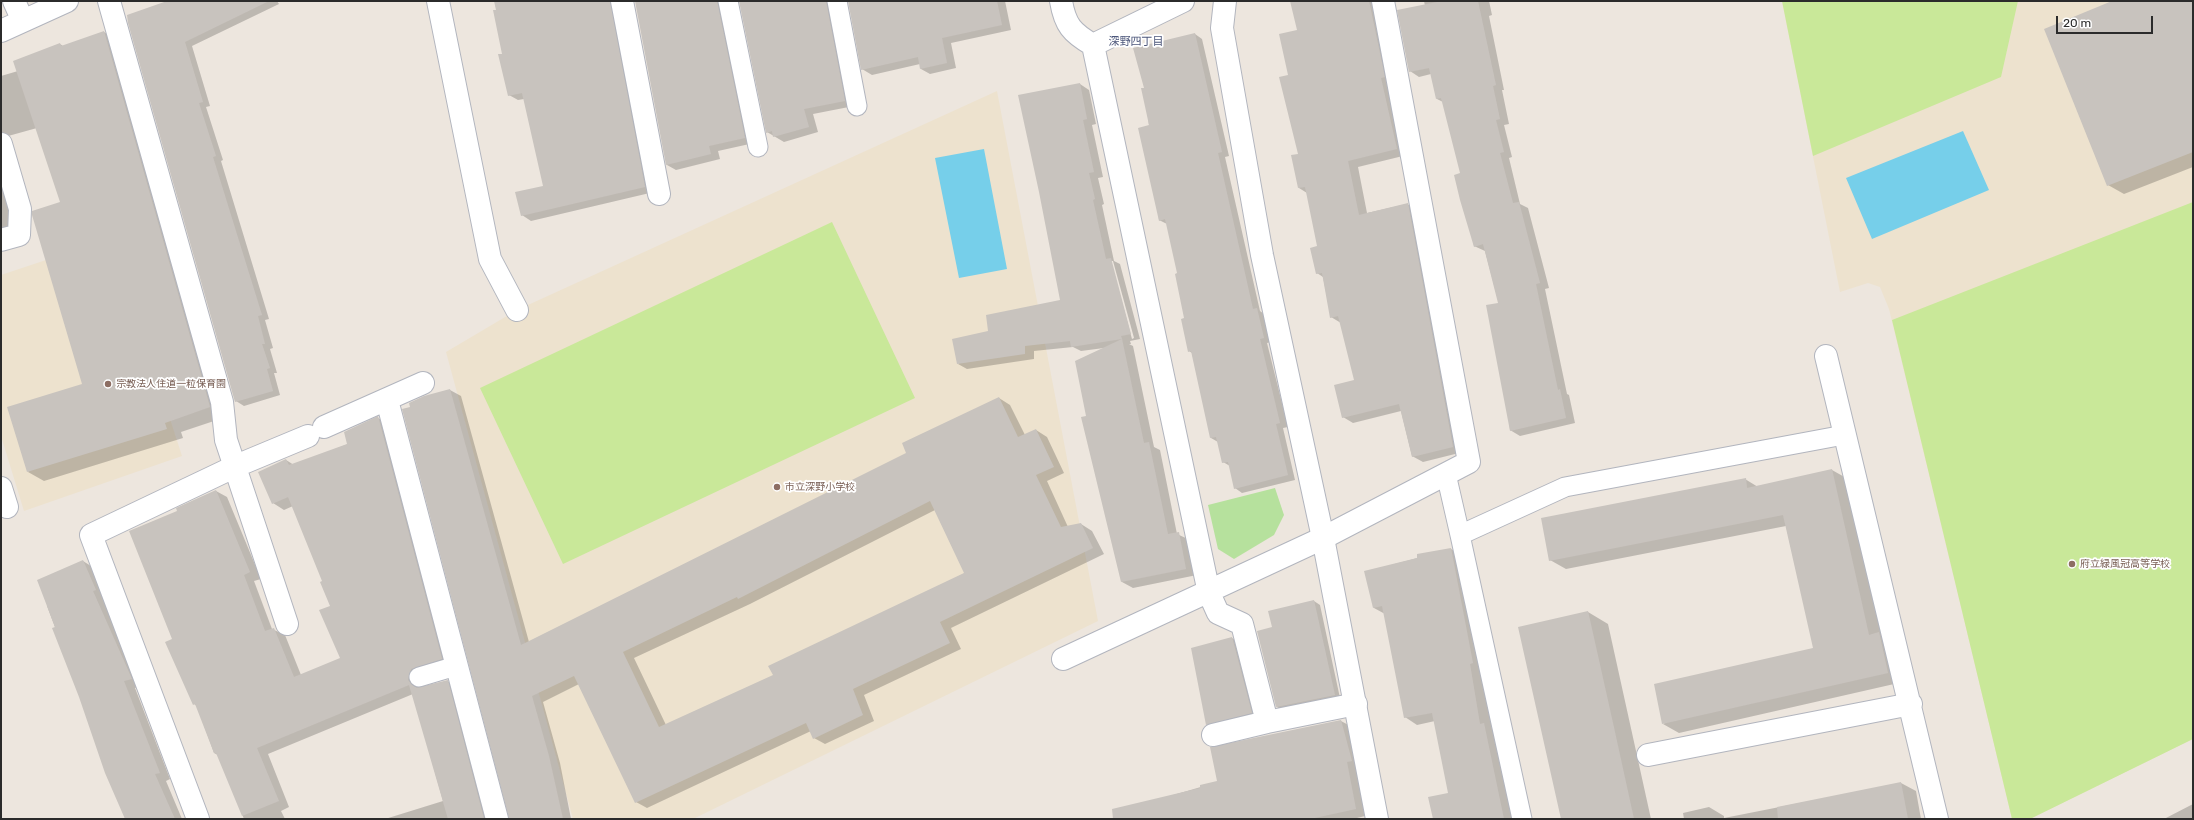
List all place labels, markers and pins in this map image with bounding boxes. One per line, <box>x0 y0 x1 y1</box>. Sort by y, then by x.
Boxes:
place label: 宗教法人住道一粒保育園 <box>116 378 226 390</box>
marker: 宗教法人住道一粒保育園 <box>103 379 113 389</box>
place label: 市立深野小学校 <box>785 481 855 493</box>
marker: 市立深野小学校 <box>772 482 782 492</box>
place label: 府立緑風冠高等学校 <box>2080 558 2170 570</box>
marker: 府立緑風冠高等学校 <box>2067 559 2077 569</box>

